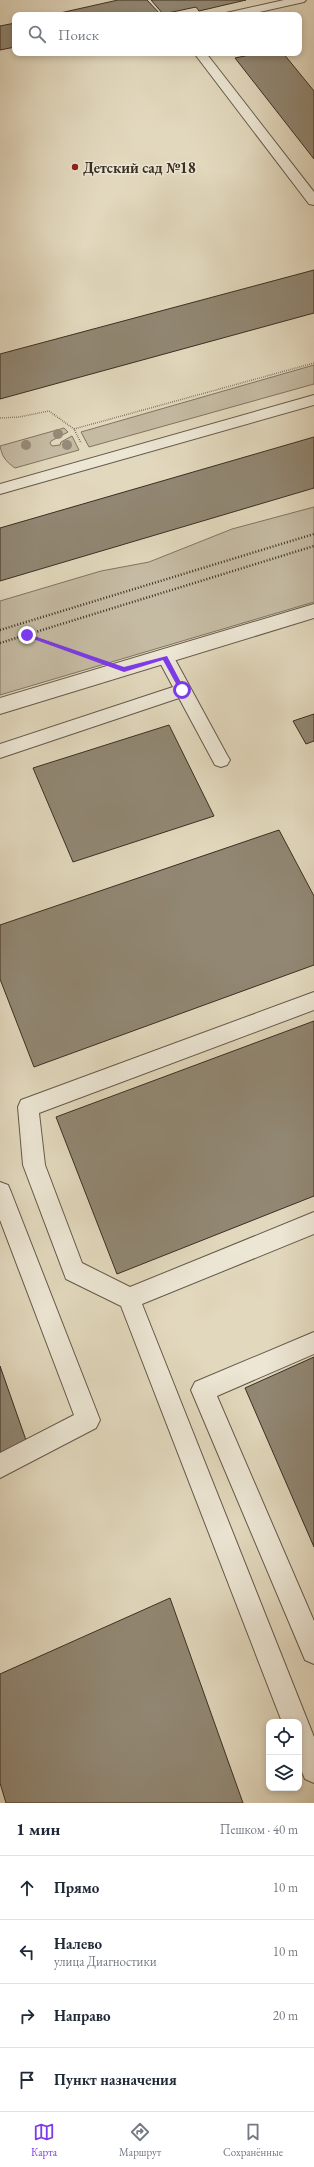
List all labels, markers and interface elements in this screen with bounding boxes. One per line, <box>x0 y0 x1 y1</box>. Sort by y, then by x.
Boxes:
search box <box>12 12 302 56</box>
icon: search <box>26 23 48 45</box>
text: Поиск <box>58 25 99 44</box>
place label: Детский сад №18 <box>83 158 196 177</box>
marker: Детский сад №18 <box>70 162 80 172</box>
route end <box>18 626 36 644</box>
route start <box>173 681 191 699</box>
map controls <box>266 1719 302 1791</box>
button: locate <box>266 1719 302 1755</box>
button: layers <box>266 1755 302 1791</box>
text: 1 мин <box>16 1818 60 1840</box>
text: Пешком · 40 m <box>220 1821 298 1838</box>
icon: ahead <box>16 1877 38 1899</box>
text: Прямо <box>54 1878 99 1897</box>
text: 10 m <box>273 1879 298 1896</box>
text: Налево <box>54 1934 102 1953</box>
icon: left <box>16 1941 38 1963</box>
text: 10 m <box>273 1943 298 1960</box>
text: улица Диагностики <box>54 1953 157 1970</box>
icon: right <box>16 2005 38 2027</box>
text: Направо <box>54 2006 111 2025</box>
text: 20 m <box>273 2007 298 2024</box>
icon: arrive <box>16 2069 38 2091</box>
text: Пункт назначения <box>54 2070 177 2089</box>
tab: Карта <box>31 2121 57 2159</box>
tab: Маршрут <box>119 2121 161 2159</box>
tab: Сохранённые <box>223 2121 283 2159</box>

